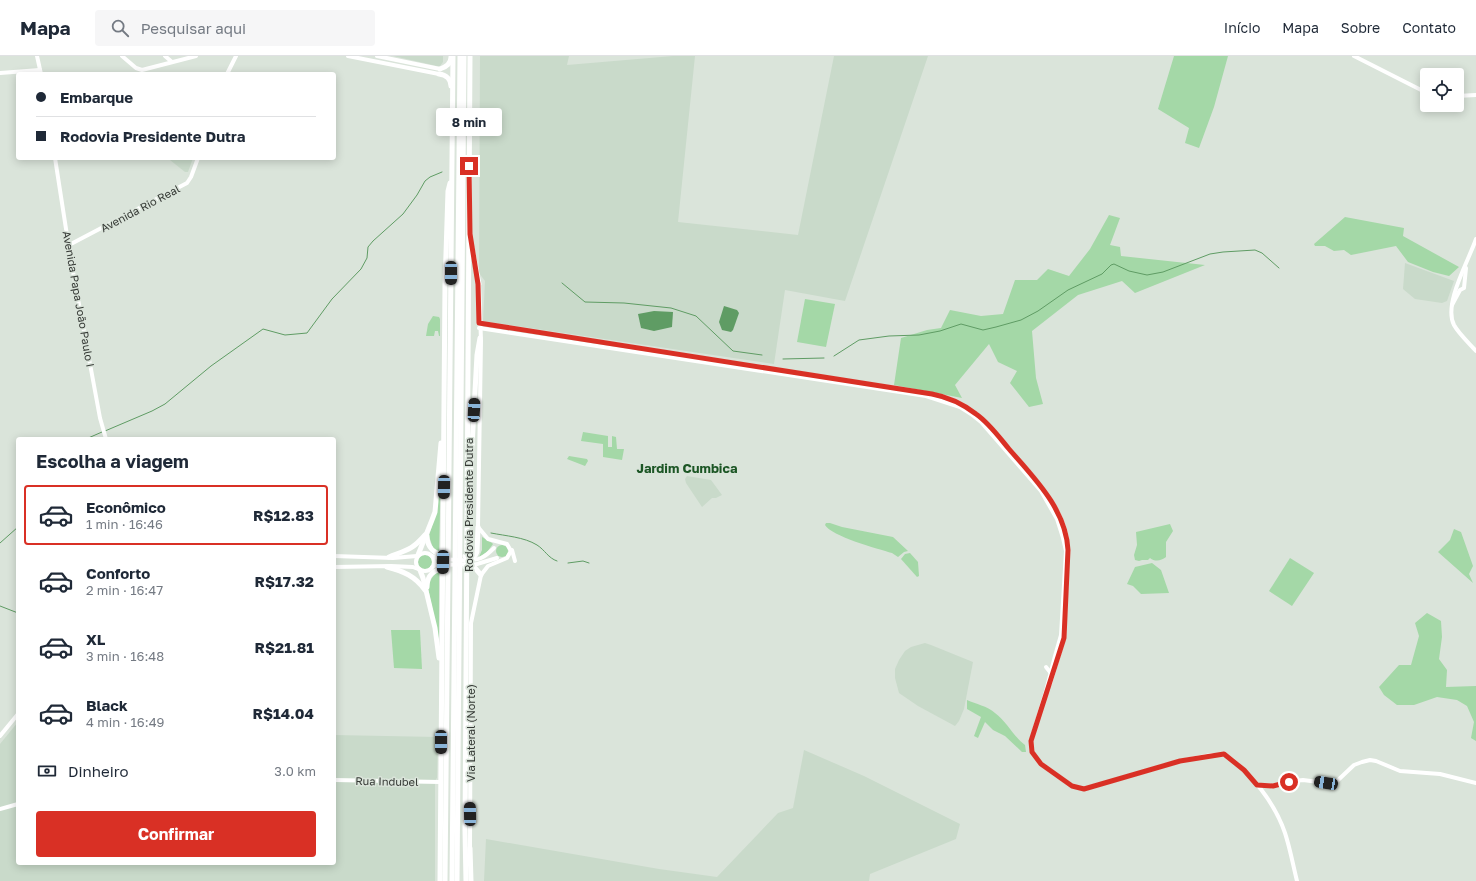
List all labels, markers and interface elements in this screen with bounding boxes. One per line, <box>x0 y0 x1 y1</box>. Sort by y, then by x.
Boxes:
search box <box>95 10 375 46</box>
text: Mapa <box>20 16 71 39</box>
icon: search <box>109 17 131 39</box>
text: Pesquisar aqui <box>141 19 246 37</box>
text: Início <box>1224 19 1260 36</box>
text: Mapa <box>1282 19 1319 36</box>
text: Sobre <box>1341 19 1380 36</box>
text: Contato <box>1402 19 1456 36</box>
map controls <box>1420 68 1464 112</box>
button: locate <box>1420 68 1464 112</box>
text: Embarque <box>60 88 133 106</box>
callout: 8 min <box>436 108 502 136</box>
text: 8 min <box>452 114 486 130</box>
text: Rodovia Presidente Dutra <box>60 127 245 145</box>
route end <box>460 157 478 175</box>
street label: Avenida Rio Real <box>98 181 182 234</box>
street label: Avenida Papa João Paulo I <box>61 230 97 368</box>
car <box>445 261 457 285</box>
car <box>467 398 481 422</box>
street label: Rodovia Presidente Dutra <box>462 438 475 572</box>
text: Escolha a viagem <box>36 450 189 472</box>
district label: Jardim Cumbica <box>637 460 738 476</box>
car <box>438 475 450 499</box>
icon: car <box>38 497 74 533</box>
text: Econômico <box>86 498 166 516</box>
text: R$12.83 <box>253 506 314 524</box>
text: 1 min · 16:46 <box>86 516 163 532</box>
car <box>437 550 449 574</box>
icon: car <box>38 563 74 599</box>
text: Conforto <box>86 564 150 582</box>
text: R$17.32 <box>255 572 314 590</box>
text: 2 min · 16:47 <box>86 582 163 598</box>
icon: car <box>38 629 74 665</box>
text: XL <box>86 630 105 648</box>
text: R$21.81 <box>255 638 314 656</box>
text: 3 min · 16:48 <box>86 648 164 664</box>
street label: Via Lateral (Norte) <box>464 684 477 782</box>
icon: car <box>38 695 74 731</box>
text: Black <box>86 696 128 714</box>
text: R$14.04 <box>252 704 314 722</box>
text: 4 min · 16:49 <box>86 714 164 730</box>
car <box>435 730 447 754</box>
icon: cash <box>36 760 58 782</box>
text: Dinheiro <box>68 762 128 780</box>
text: 3.0 km <box>274 763 316 779</box>
route start <box>1280 773 1298 791</box>
street label: Rua Indubel <box>355 774 419 788</box>
car <box>1313 775 1339 791</box>
car <box>464 802 476 826</box>
button: Confirmar <box>36 811 316 857</box>

